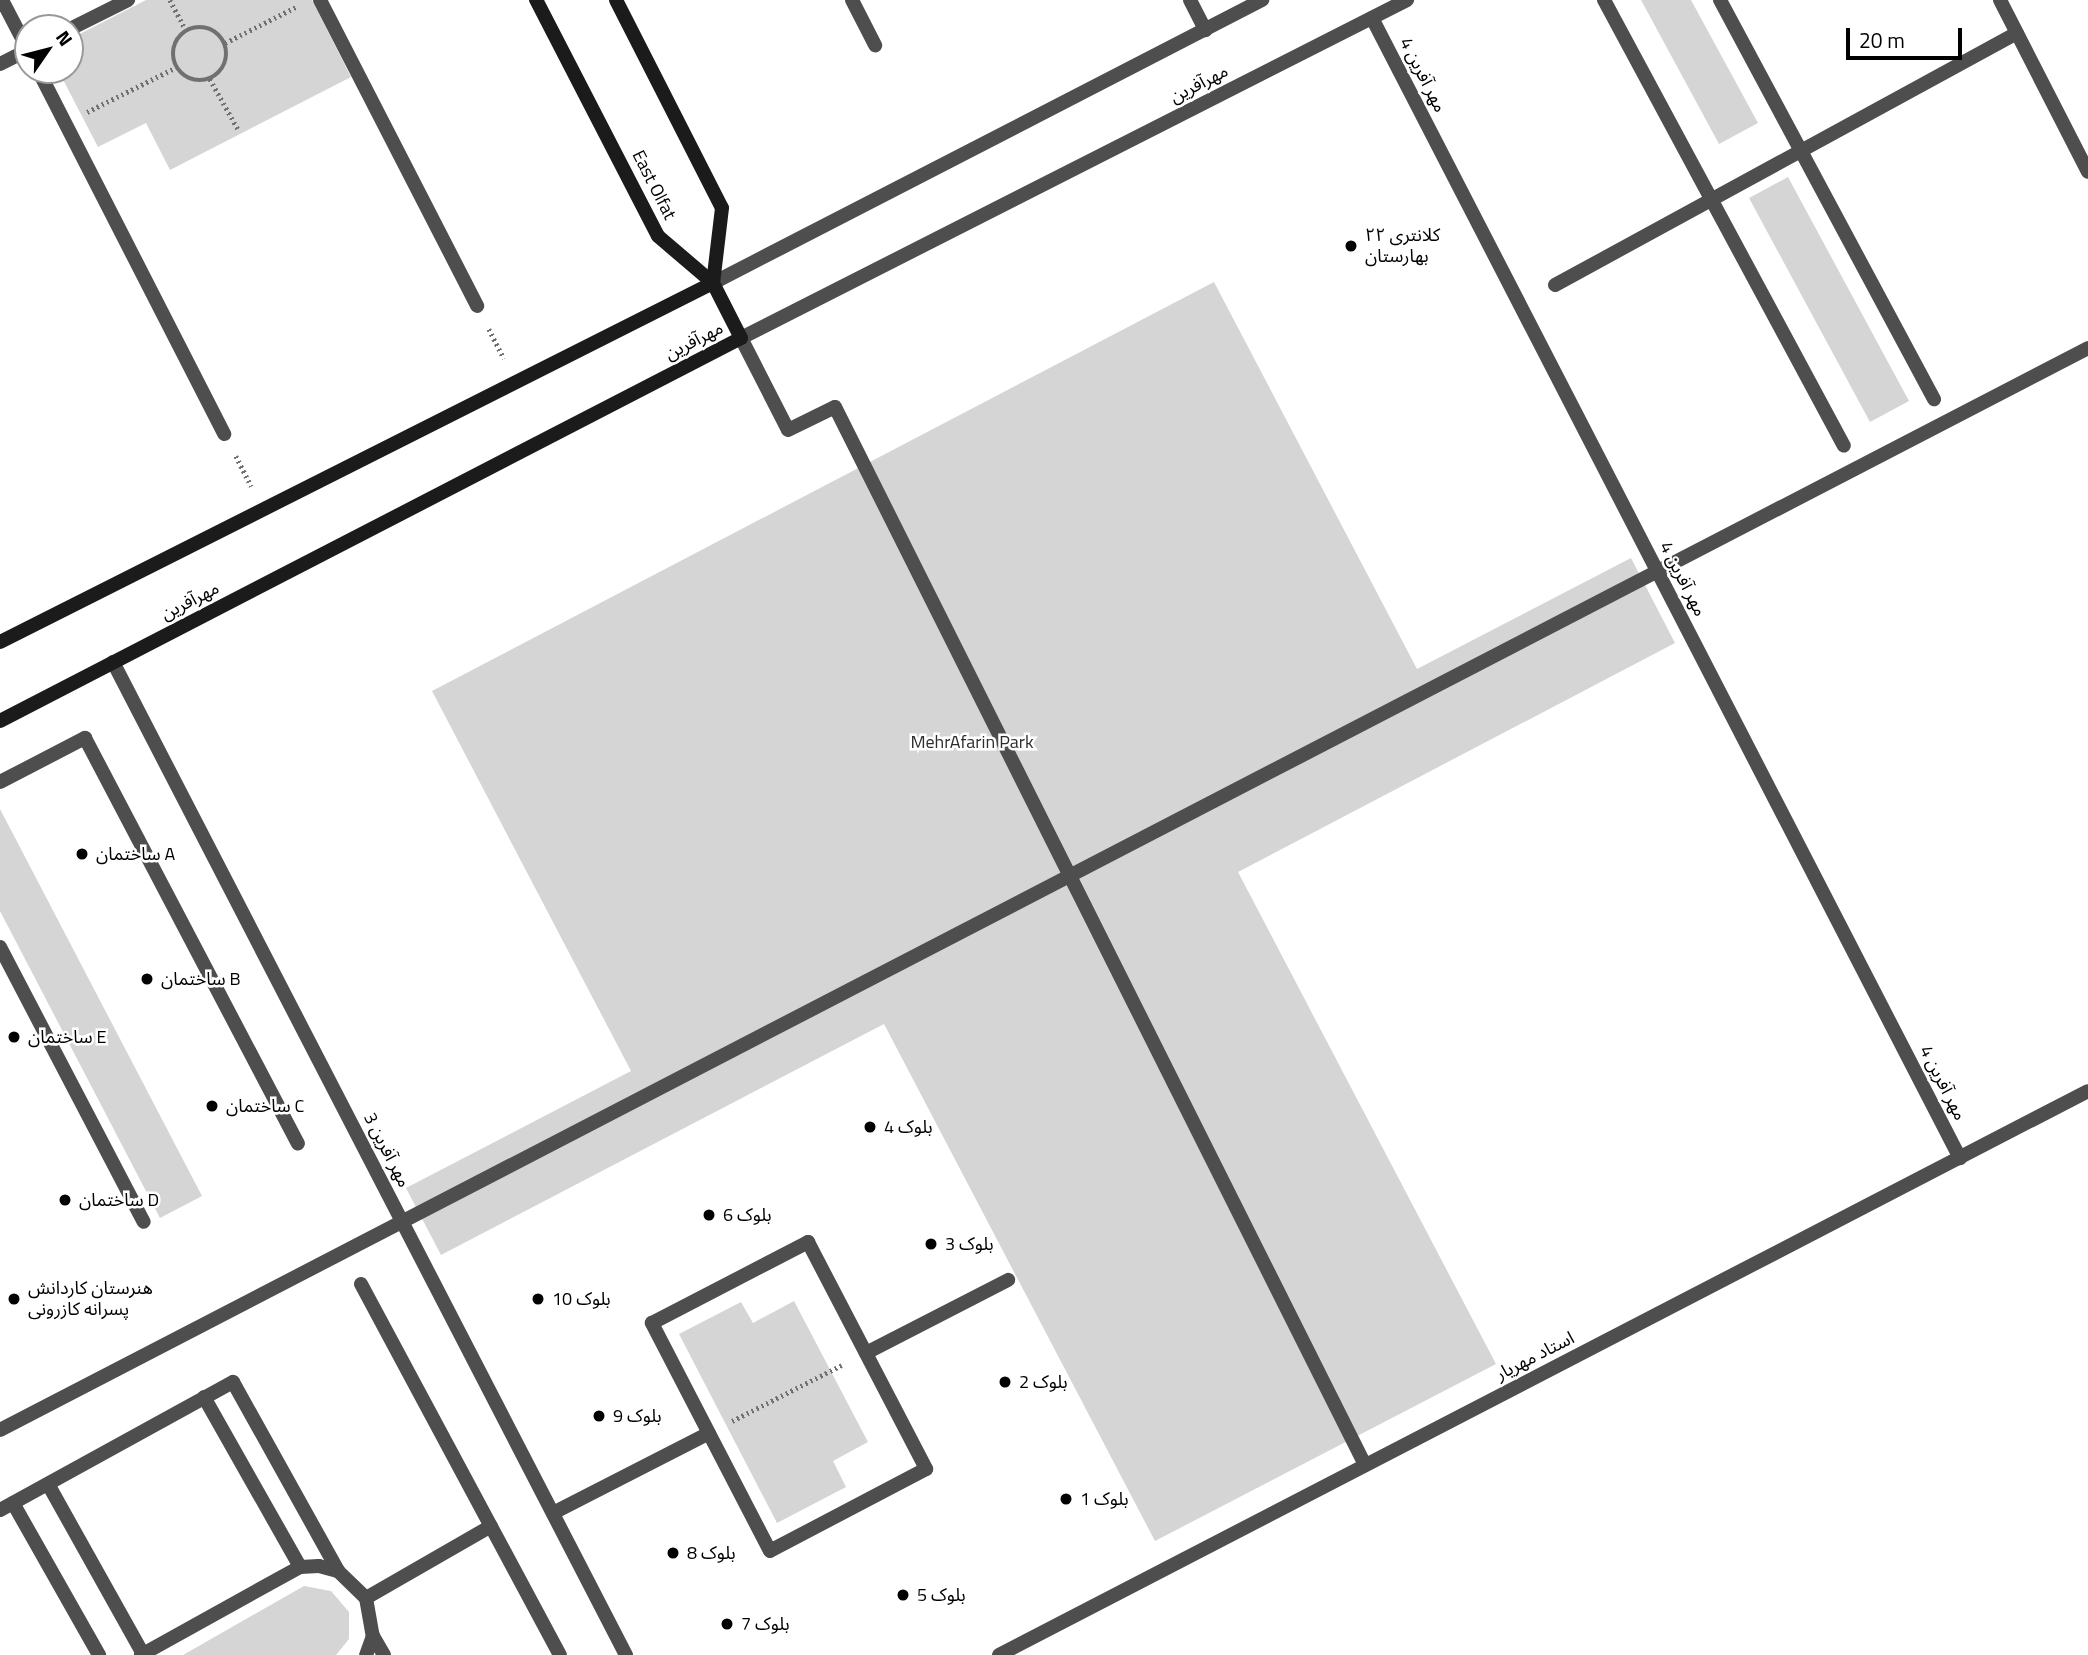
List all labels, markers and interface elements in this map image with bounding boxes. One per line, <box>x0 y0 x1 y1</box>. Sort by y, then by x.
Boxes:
north arrow <box>14 14 84 84</box>
scale bar <box>1850 14 1966 58</box>
text: N <box>49 24 81 52</box>
text: 20 m <box>1859 24 1905 56</box>
street label: مهر آفرین 4 <box>1395 34 1451 116</box>
street label: مهرآفرین <box>1166 60 1232 108</box>
street label: East Olfat <box>627 147 681 223</box>
place label: کلانتری ۲۲ بهارستان <box>1365 225 1440 268</box>
marker: کلانتری ۲۲ بهارستان <box>1343 238 1359 254</box>
street label: مهرآفرین <box>661 317 727 365</box>
street label: مهر آفرین 4 <box>1655 538 1711 620</box>
street label: مهرآفرین <box>157 577 223 625</box>
park label: MehrAfarin Park <box>910 731 1034 753</box>
place label: ساختمان A <box>96 843 175 865</box>
marker: ساختمان A <box>74 846 90 862</box>
place label: ساختمان B <box>161 968 241 990</box>
marker: ساختمان B <box>139 971 155 987</box>
place label: ساختمان E <box>28 1026 107 1048</box>
marker: ساختمان E <box>6 1029 22 1045</box>
street label: مهر آفرین 4 <box>1915 1042 1971 1124</box>
place label: ساختمان C <box>226 1095 304 1117</box>
marker: ساختمان C <box>204 1098 220 1114</box>
street label: مهر آفرین 3 <box>359 1109 415 1191</box>
place label: بلوک 4 <box>884 1116 933 1138</box>
marker: بلوک 4 <box>862 1119 878 1135</box>
place label: ساختمان D <box>79 1189 159 1211</box>
marker: ساختمان D <box>57 1192 73 1208</box>
place label: بلوک 6 <box>723 1204 772 1226</box>
marker: بلوک 6 <box>701 1207 717 1223</box>
place label: بلوک 3 <box>945 1233 994 1255</box>
marker: بلوک 3 <box>923 1236 939 1252</box>
place label: هنرستان کاردانش پسرانه کازرونی <box>28 1278 153 1320</box>
place label: بلوک 10 <box>552 1288 611 1310</box>
marker: هنرستان کاردانش پسرانه کازرونی <box>6 1291 22 1307</box>
marker: بلوک 10 <box>530 1291 546 1307</box>
street label: استاد مهریار <box>1492 1327 1578 1385</box>
place label: بلوک 2 <box>1019 1371 1068 1393</box>
marker: بلوک 2 <box>997 1374 1013 1390</box>
place label: بلوک 9 <box>613 1405 662 1427</box>
marker: بلوک 9 <box>591 1408 607 1424</box>
place label: بلوک 1 <box>1080 1488 1129 1510</box>
marker: بلوک 1 <box>1058 1491 1074 1507</box>
place label: بلوک 8 <box>687 1542 736 1564</box>
marker: بلوک 8 <box>665 1545 681 1561</box>
place label: بلوک 5 <box>917 1584 966 1606</box>
marker: بلوک 5 <box>895 1587 911 1603</box>
place label: بلوک 7 <box>741 1613 790 1635</box>
marker: بلوک 7 <box>719 1616 735 1632</box>

